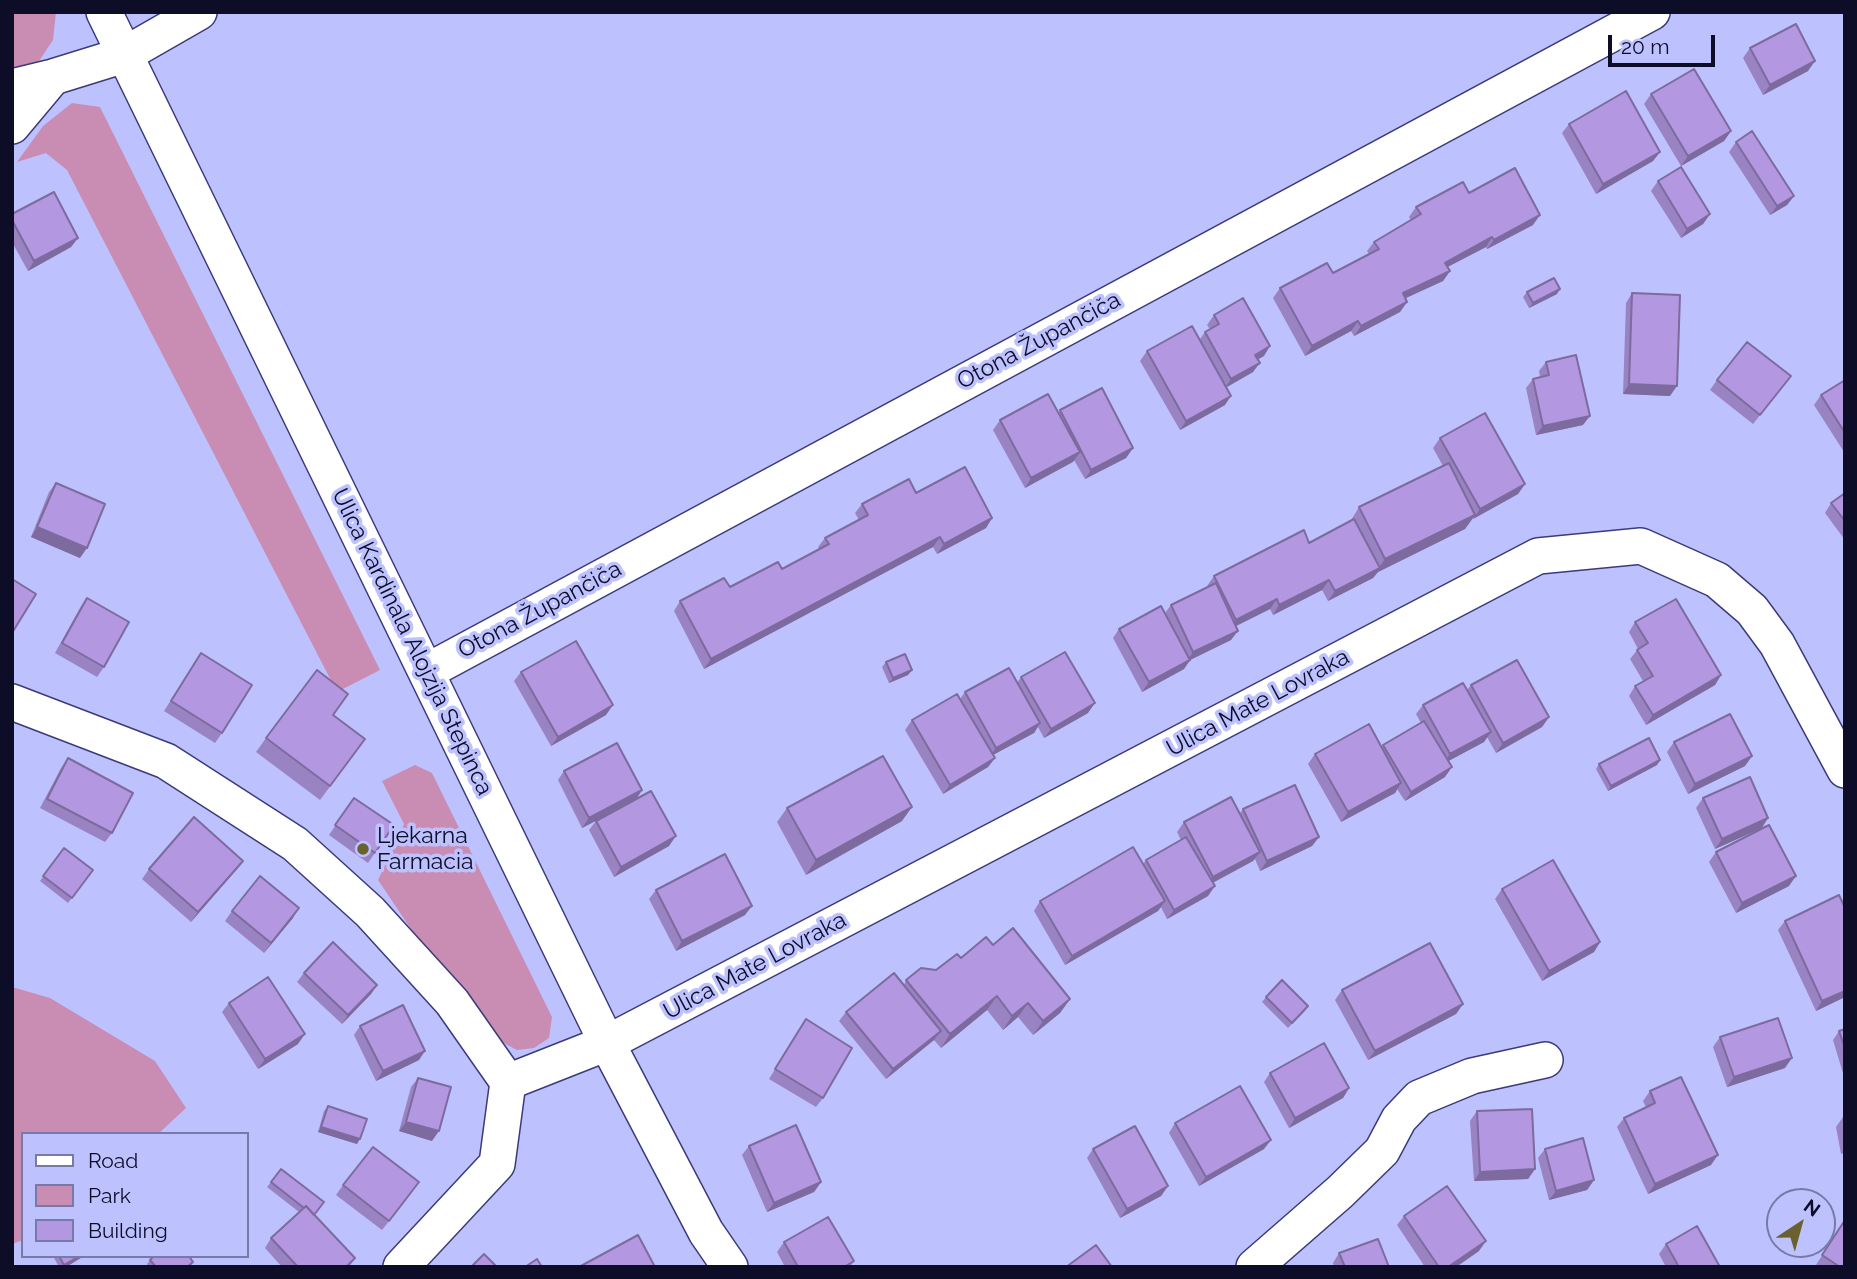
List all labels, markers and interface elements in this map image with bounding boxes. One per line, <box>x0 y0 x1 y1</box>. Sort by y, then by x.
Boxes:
scale bar <box>1612 21 1719 65</box>
text: 20 m <box>1621 34 1669 59</box>
street label: Otona Župančiča <box>953 286 1125 396</box>
street label: Ulica Kardinala Alojzija Stepinca <box>326 484 498 800</box>
street label: Otona Župančiča <box>454 555 626 665</box>
street label: Ulica Mate Lovraka <box>1162 643 1354 763</box>
place label: Ljekarna Farmacia <box>377 822 474 876</box>
marker: Ljekarna Farmacia <box>355 841 371 857</box>
street label: Ulica Mate Lovraka <box>659 906 851 1026</box>
legend <box>21 1132 248 1258</box>
text: Road <box>88 1148 138 1173</box>
text: Park <box>88 1183 131 1208</box>
north arrow <box>1766 1188 1836 1258</box>
text: N <box>1800 1194 1824 1221</box>
text: Building <box>88 1218 168 1243</box>

